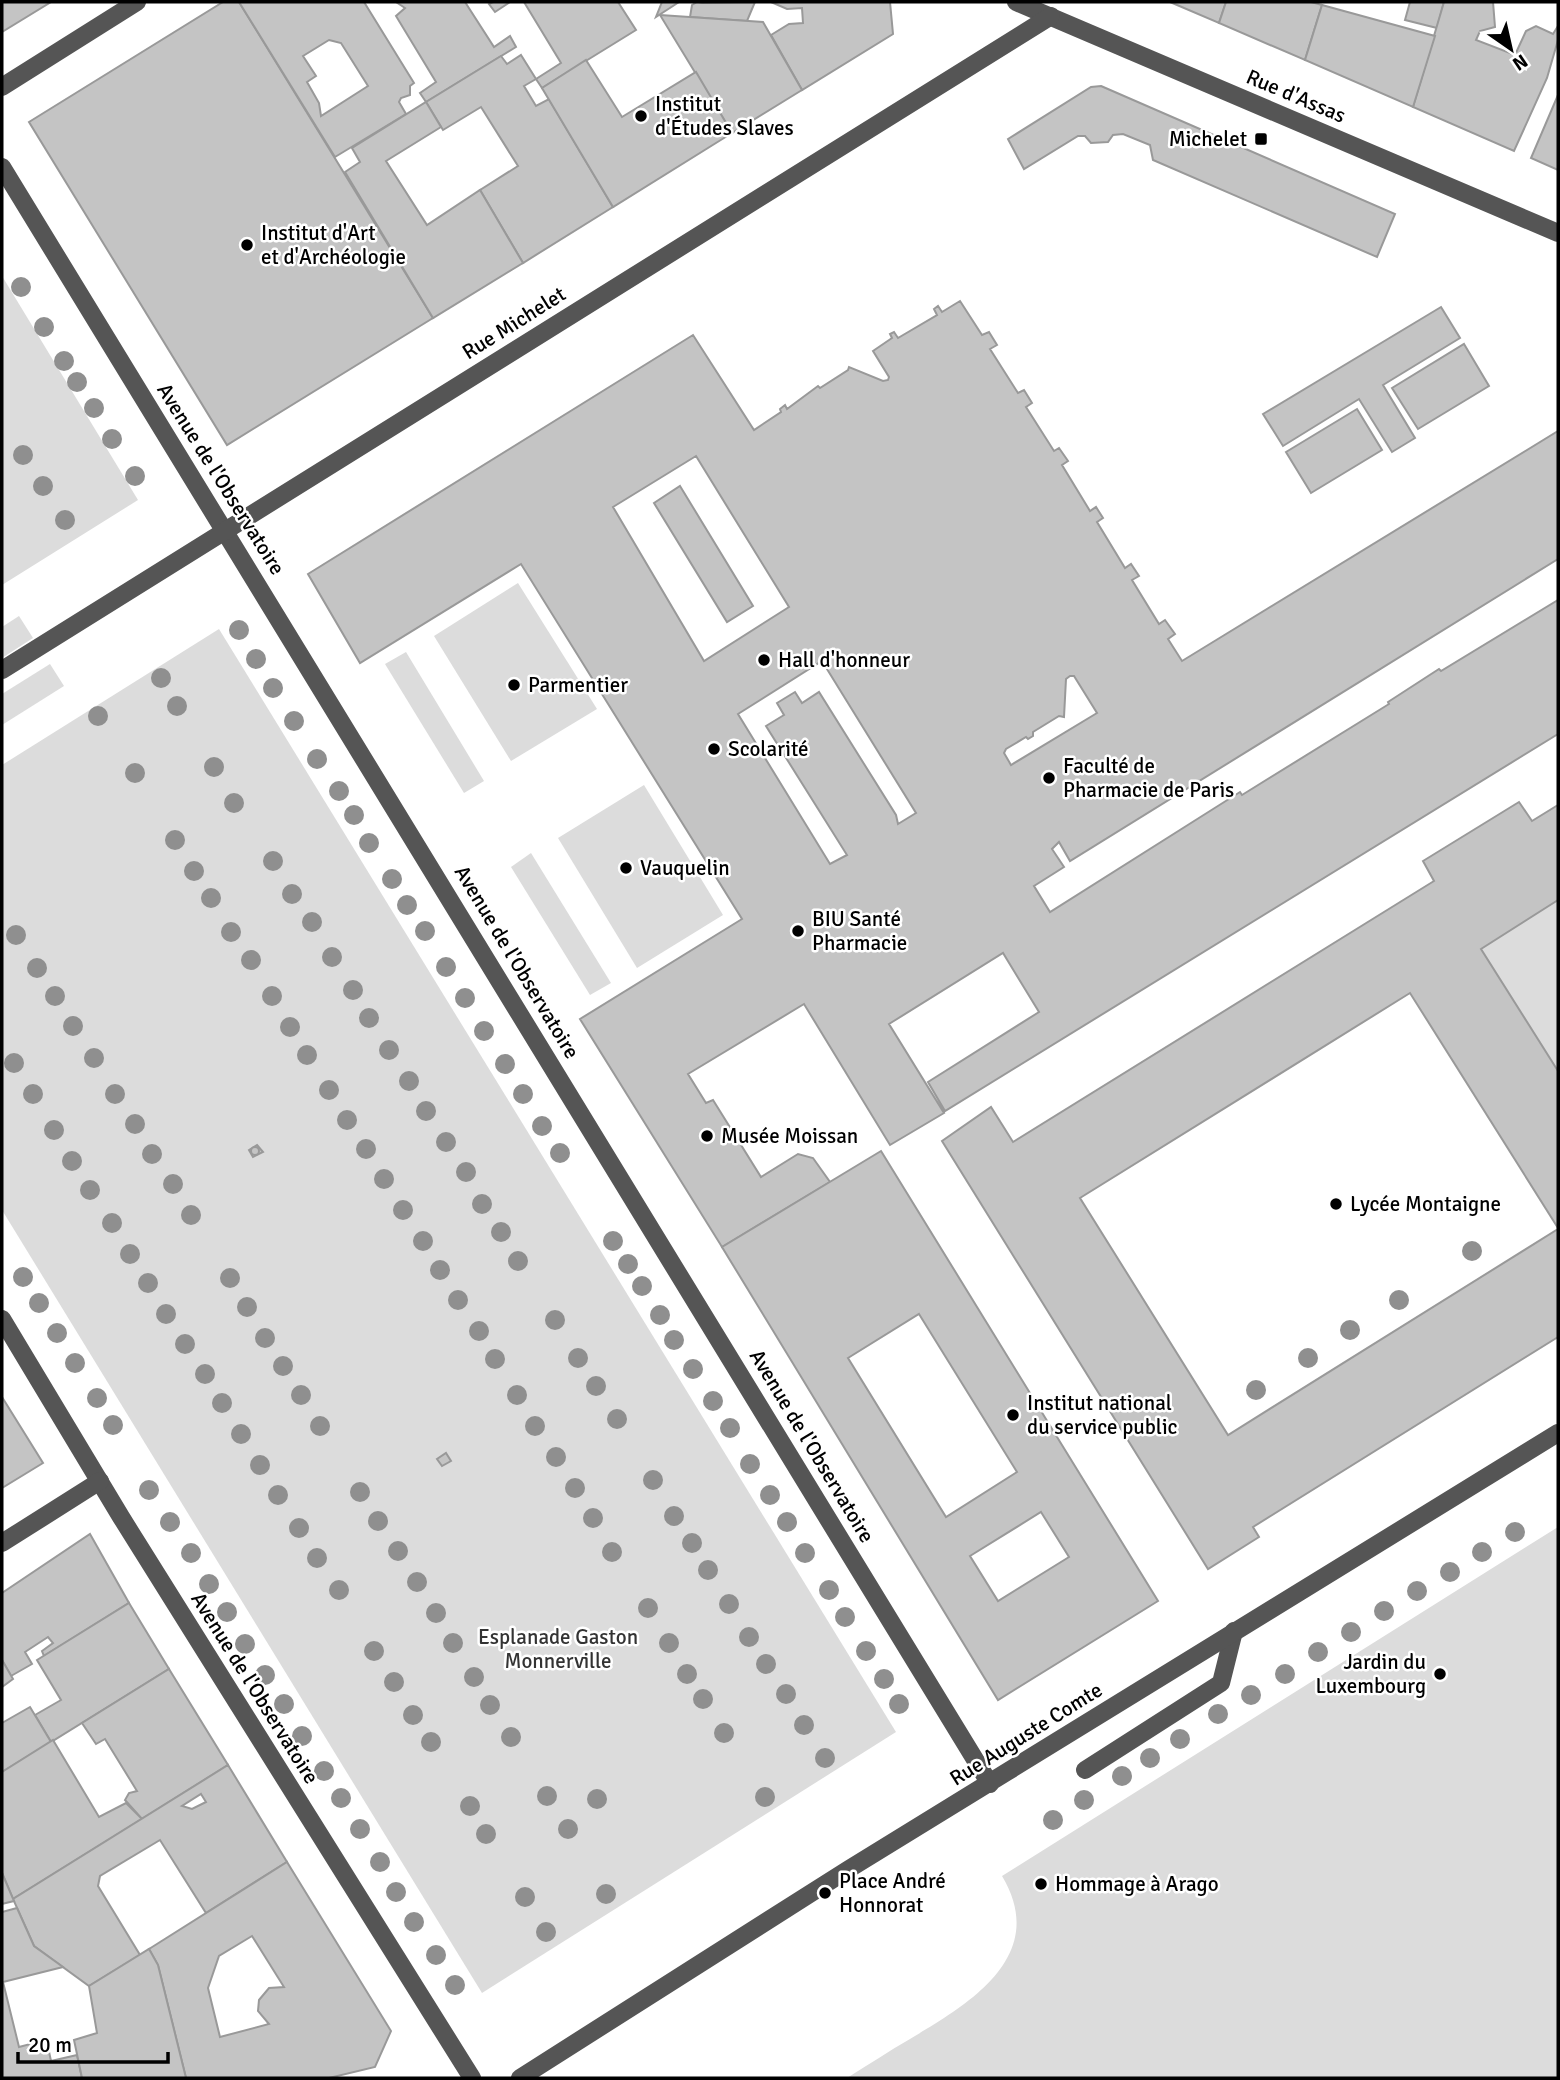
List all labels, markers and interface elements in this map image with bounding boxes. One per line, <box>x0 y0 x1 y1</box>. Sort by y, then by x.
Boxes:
north arrow <box>1476 14 1546 84</box>
text: N <box>1508 49 1532 76</box>
street label: Rue d'Assas <box>1242 63 1350 129</box>
place label: Institut d'Études Slaves <box>655 91 794 141</box>
marker: Institut d'Études Slaves <box>633 108 649 124</box>
place label: Michelet <box>1169 126 1247 152</box>
marker: Michelet <box>1253 131 1269 147</box>
place label: Institut d'Art et d'Archéologie <box>261 220 406 270</box>
marker: Institut d'Art et d'Archéologie <box>239 237 255 253</box>
street label: Rue Michelet <box>457 281 571 365</box>
street label: Avenue de l'Observatoire <box>151 378 291 580</box>
place label: Hall d'honneur <box>778 647 910 673</box>
marker: Hall d'honneur <box>756 652 772 668</box>
place label: Parmentier <box>528 672 628 698</box>
marker: Parmentier <box>506 677 522 693</box>
place label: Scolarité <box>728 736 809 762</box>
marker: Scolarité <box>706 741 722 757</box>
place label: Faculté de Pharmacie de Paris <box>1063 753 1234 803</box>
marker: Faculté de Pharmacie de Paris <box>1041 770 1057 786</box>
place label: Vauquelin <box>640 855 730 881</box>
marker: Vauquelin <box>618 860 634 876</box>
street label: Avenue de l'Observatoire <box>449 861 585 1063</box>
place label: BIU Santé Pharmacie <box>812 906 907 956</box>
marker: BIU Santé Pharmacie <box>790 923 806 939</box>
place label: Musée Moissan <box>721 1123 858 1149</box>
marker: Musée Moissan <box>699 1128 715 1144</box>
place label: Lycée Montaigne <box>1350 1191 1501 1217</box>
marker: Lycée Montaigne <box>1328 1196 1344 1212</box>
street label: Avenue de l'Observatoire <box>744 1345 880 1547</box>
place label: Institut national du service public <box>1027 1390 1178 1440</box>
marker: Institut national du service public <box>1005 1407 1021 1423</box>
street label: Avenue de l'Observatoire <box>185 1587 325 1789</box>
park label: Esplanade Gaston Monnerville <box>478 1624 638 1674</box>
place label: Jardin du Luxembourg <box>1315 1649 1426 1699</box>
marker: Jardin du Luxembourg <box>1432 1666 1448 1682</box>
street label: Rue Auguste Comte <box>945 1677 1107 1791</box>
place label: Place André Honnorat <box>839 1868 946 1918</box>
place label: Hommage à Arago <box>1055 1871 1219 1897</box>
marker: Hommage à Arago <box>1033 1876 1049 1892</box>
marker: Place André Honnorat <box>817 1885 833 1901</box>
scale bar <box>18 2021 168 2064</box>
text: 20 m <box>28 2032 72 2058</box>

